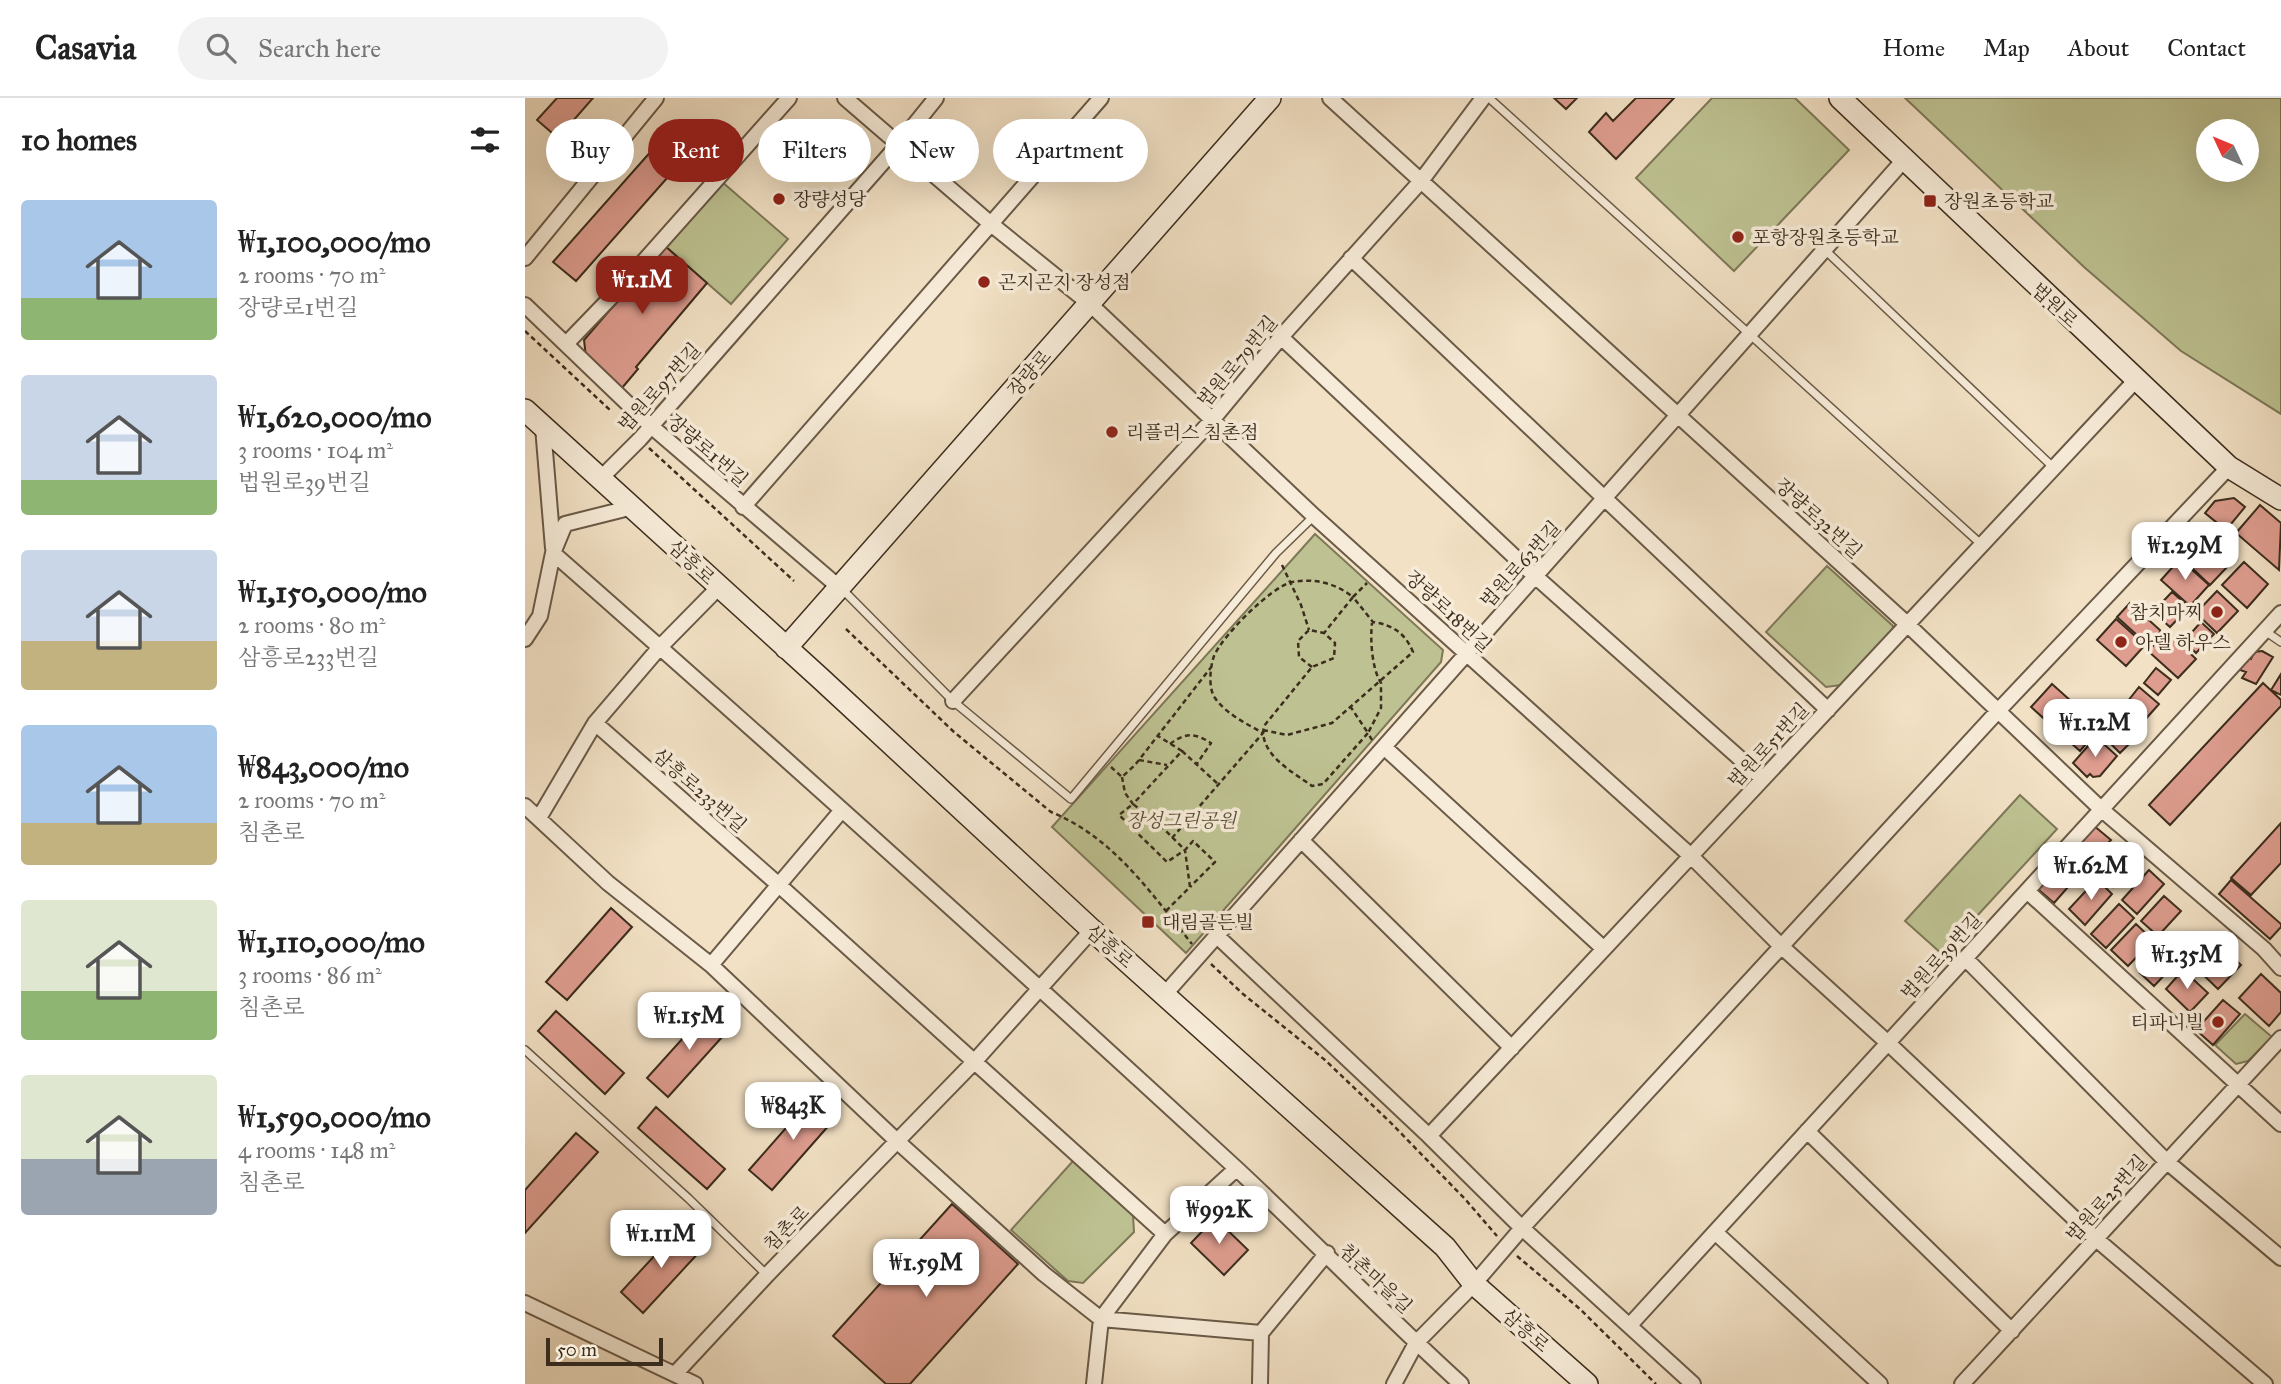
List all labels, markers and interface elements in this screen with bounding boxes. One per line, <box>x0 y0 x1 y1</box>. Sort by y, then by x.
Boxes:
search box <box>178 17 668 80</box>
text: Casavia <box>35 28 136 68</box>
icon: search <box>202 29 240 67</box>
text: Search here <box>258 32 381 64</box>
text: Home <box>1882 33 1945 63</box>
text: Map <box>1983 33 2030 63</box>
text: About <box>2068 33 2129 63</box>
text: Contact <box>2167 33 2246 63</box>
chip: Buy <box>546 119 634 182</box>
chip: Rent <box>648 119 744 182</box>
chip: Filters <box>758 119 871 182</box>
chip: New <box>885 119 979 182</box>
chip: Apartment <box>993 119 1148 182</box>
north arrow <box>2196 119 2259 182</box>
map controls <box>2196 119 2259 182</box>
icon: filters <box>466 121 504 159</box>
text: 10 homes <box>21 122 137 158</box>
place label: 장량성당 <box>793 188 867 211</box>
place label: 장원초등학교 <box>1944 190 2054 213</box>
marker: 장량성당 <box>771 191 787 207</box>
marker: 장원초등학교 <box>1922 193 1938 209</box>
text: ₩1,100,000/mo <box>238 224 431 260</box>
place label: 포항장원초등학교 <box>1752 226 1899 249</box>
icon: home <box>77 228 161 312</box>
marker: 포항장원초등학교 <box>1730 229 1746 245</box>
pin: ₩1.1M <box>593 256 691 316</box>
text: 2 rooms · 70 m² <box>238 261 386 289</box>
text: ₩1.1M <box>612 265 672 293</box>
place label: 곤지곤지 장성점 <box>998 271 1131 294</box>
marker: 곤지곤지 장성점 <box>976 274 992 290</box>
street label: 법원로 <box>2027 278 2083 333</box>
text: 장량로1번길 <box>238 293 358 321</box>
street label: 법원로79번길 <box>1193 311 1282 412</box>
street label: 법원로97번길 <box>613 338 705 437</box>
street label: 장량로 <box>1003 345 1056 402</box>
text: ₩1,620,000/mo <box>238 399 432 435</box>
icon: home <box>77 403 161 487</box>
street label: 장량로1번길 <box>663 409 753 492</box>
place label: 리플러스 침촌점 <box>1126 421 1259 444</box>
marker: 리플러스 침촌점 <box>1104 424 1120 440</box>
text: 3 rooms · 104 m² <box>238 436 393 464</box>
text: 법원로39번길 <box>238 468 371 496</box>
street label: 장량로32번길 <box>1771 473 1867 563</box>
street label: 법원로63번길 <box>1475 516 1565 613</box>
pin: ₩1.29M <box>2128 522 2242 582</box>
text: ₩1.29M <box>2148 531 2222 559</box>
street label: 삼흥로 <box>664 535 720 590</box>
street label: 장량로18번길 <box>1401 566 1497 657</box>
text: ₩1,150,000/mo <box>238 574 427 610</box>
icon: home <box>77 578 161 662</box>
place label: 참치마찌 <box>2130 601 2203 624</box>
marker: 참치마찌 <box>2209 604 2225 620</box>
text: 2 rooms · 80 m² <box>238 611 385 639</box>
place label: 아델 하우스 <box>2135 631 2231 654</box>
marker: 아델 하우스 <box>2113 634 2129 650</box>
text: 삼흥로233번길 <box>238 643 379 671</box>
street label: 법원로51번길 <box>1723 698 1814 793</box>
pin: ₩1.12M <box>2038 700 2152 759</box>
text: ₩1.12M <box>2059 708 2131 736</box>
street label: 삼흥로233번길 <box>648 744 751 837</box>
text: ₩843,000/mo <box>238 749 409 785</box>
icon: home <box>77 753 161 837</box>
text: 2 rooms · 70 m² <box>238 786 386 814</box>
park label: 장성그린공원 <box>1126 809 1238 832</box>
text: 침촌로 <box>238 818 305 846</box>
pin: ₩1.62M <box>2034 842 2148 902</box>
text: ₩1.62M <box>2054 851 2128 879</box>
street label: 법원로39번길 <box>1896 908 1987 1005</box>
place label: 대림골든빌 <box>1162 911 1254 934</box>
marker: 대림골든빌 <box>1140 914 1156 930</box>
street label: 삼흥로 <box>1081 920 1138 973</box>
text: ₩1,110,000/mo <box>238 924 425 960</box>
icon: home <box>77 928 161 1012</box>
pin: ₩1.35M <box>2130 932 2244 991</box>
text: ₩1.35M <box>2151 940 2223 968</box>
text: 3 rooms · 86 m² <box>238 961 382 989</box>
pin: ₩1.15M <box>632 992 746 1052</box>
text: 침촌로 <box>238 993 305 1021</box>
text: ₩1.15M <box>654 1001 724 1029</box>
place label: 티파니빌 <box>2131 1011 2204 1034</box>
marker: 티파니빌 <box>2210 1014 2226 1030</box>
pin: ₩843K <box>744 1082 842 1142</box>
text: ₩843K <box>761 1091 825 1119</box>
text: ₩1,590,000/mo <box>238 1099 431 1135</box>
icon: home <box>77 1103 161 1187</box>
text: 4 rooms · 148 m² <box>238 1136 395 1164</box>
street label: 법원로25번길 <box>2061 1150 2152 1247</box>
text: 침촌로 <box>238 1168 305 1196</box>
pin: ₩992K <box>1170 1186 1268 1246</box>
text: ₩992K <box>1186 1195 1252 1223</box>
street label: 침촌로 <box>759 1201 814 1256</box>
pin: ₩1.11M <box>604 1210 718 1270</box>
text: ₩1.11M <box>626 1219 696 1247</box>
street label: 침촌마을길 <box>1334 1239 1417 1318</box>
pin: ₩1.59M <box>869 1240 983 1299</box>
text: ₩1.59M <box>889 1248 963 1276</box>
street label: 삼흥로 <box>1497 1304 1554 1357</box>
scale bar <box>546 1335 663 1367</box>
text: 50 m <box>557 1338 597 1361</box>

